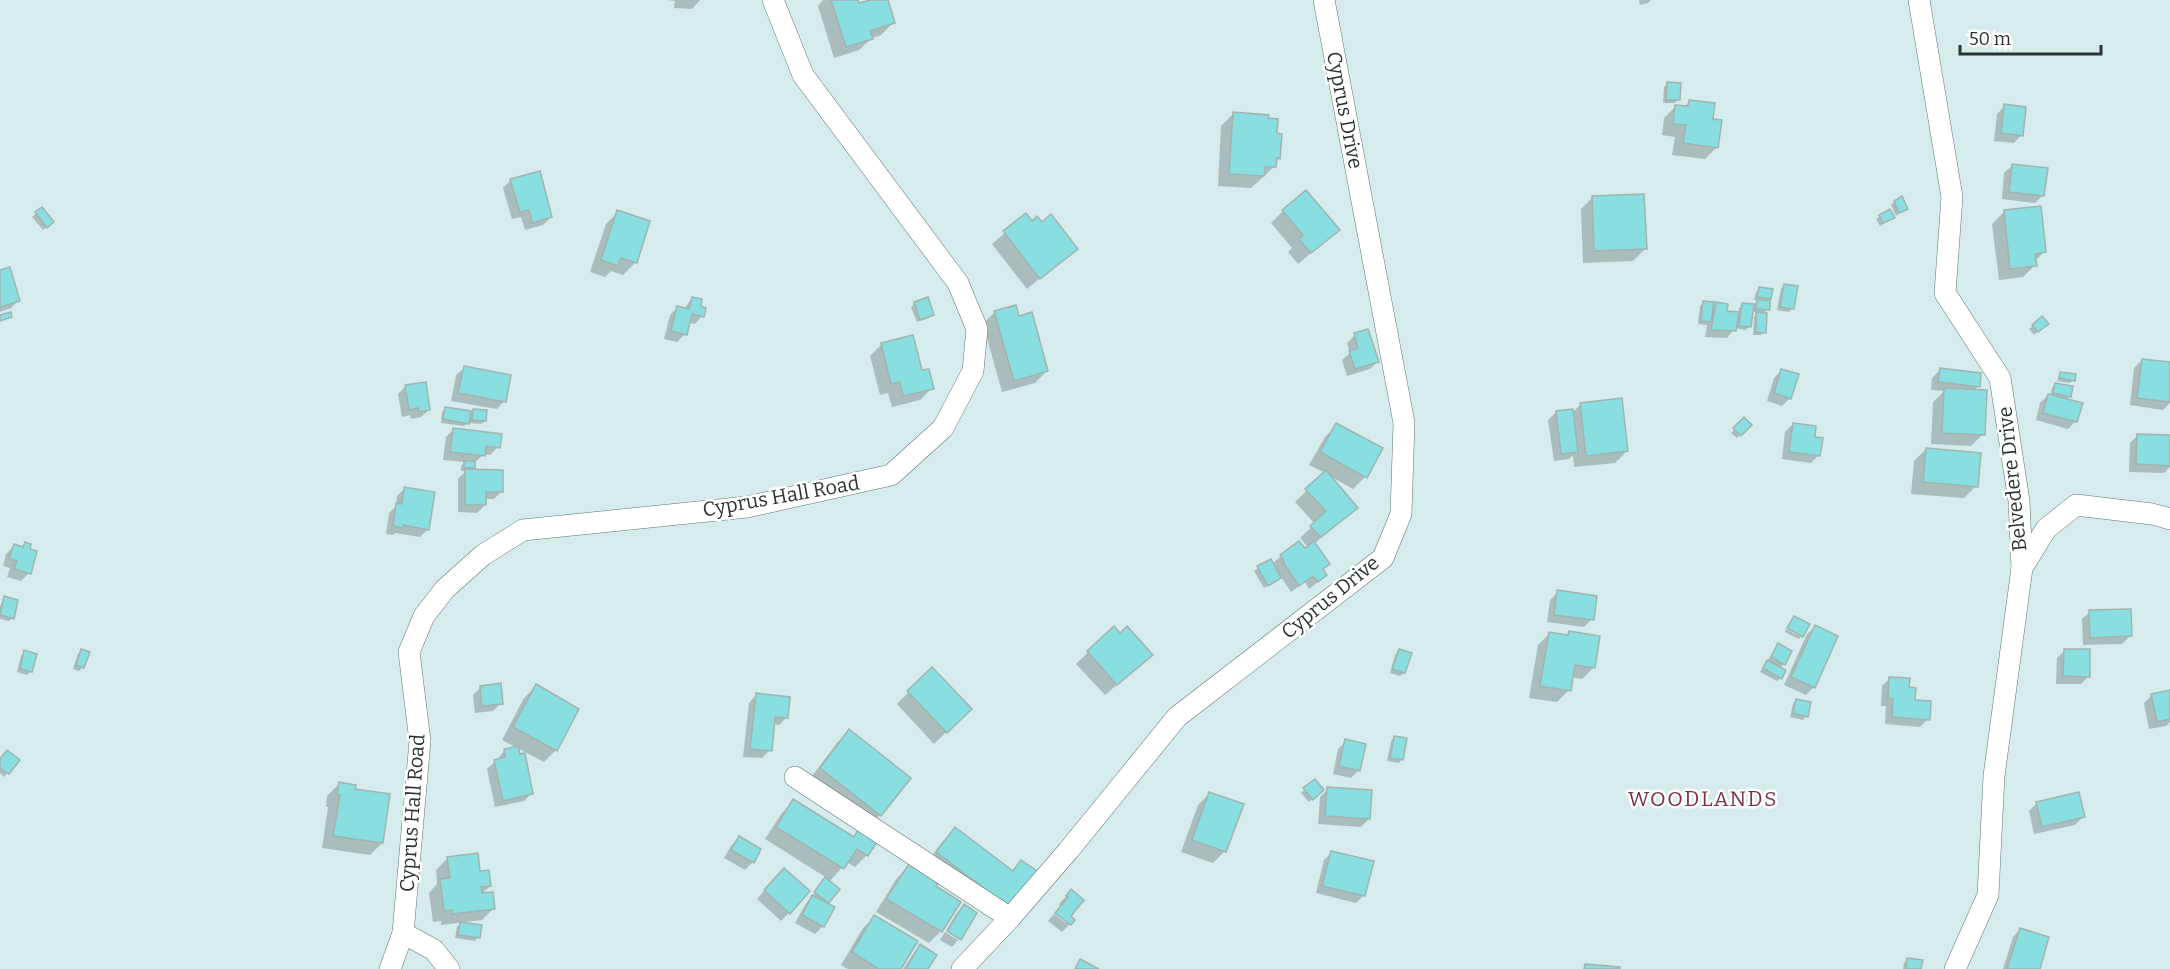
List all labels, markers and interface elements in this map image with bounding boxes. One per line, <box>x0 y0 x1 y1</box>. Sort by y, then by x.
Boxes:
scale bar <box>1960 18 2101 56</box>
text: 50 m <box>1969 28 2011 50</box>
street label: Cyprus Drive <box>1322 49 1368 171</box>
street label: Belvedere Drive <box>1992 405 2032 553</box>
street label: Cyprus Hall Road <box>701 470 861 522</box>
street label: Cyprus Drive <box>1276 550 1384 644</box>
street label: Cyprus Hall Road <box>394 733 430 893</box>
district label: WOODLANDS <box>1628 786 1778 812</box>

